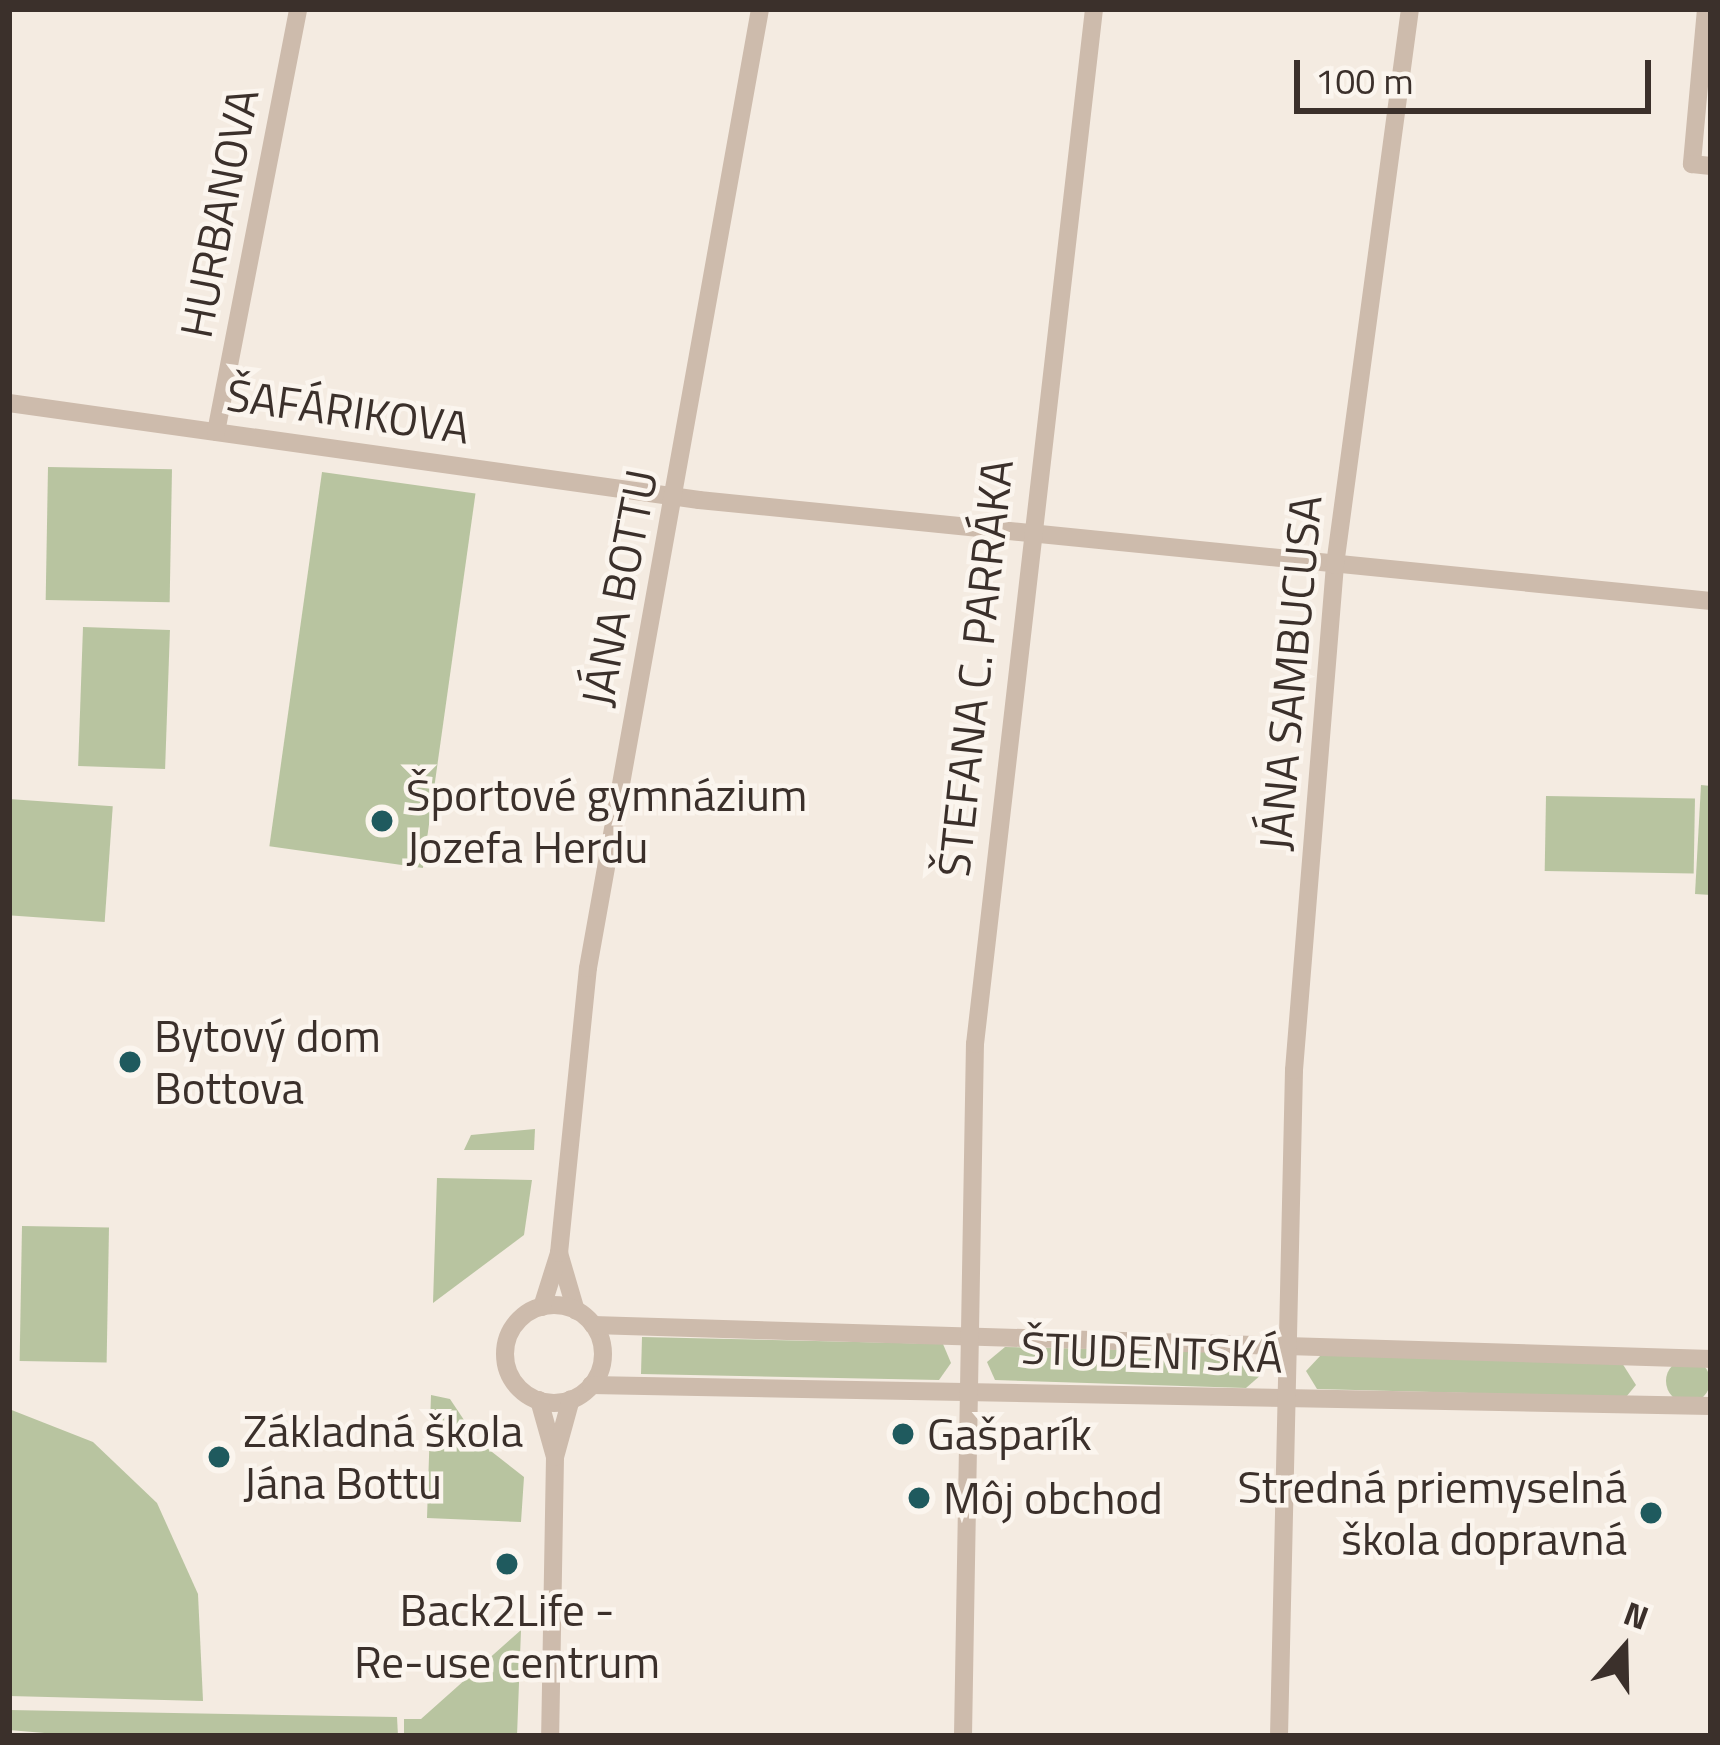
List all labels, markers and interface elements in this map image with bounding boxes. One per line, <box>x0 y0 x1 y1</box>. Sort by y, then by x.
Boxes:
scale bar <box>1300 36 1657 110</box>
text: 100 m <box>1315 53 1414 108</box>
street label: HURBANOVA <box>168 84 270 342</box>
street label: ŠAFÁRIKOVA <box>223 367 473 455</box>
street label: ŠTEFANA C. PARRÁKA <box>926 457 1024 879</box>
street label: JÁNA BOTTU <box>570 465 668 711</box>
street label: JÁNA SAMBUCUSA <box>1248 493 1332 853</box>
place label: Športové gymnázium Jozefa Herdu <box>406 768 807 874</box>
marker: Športové gymnázium Jozefa Herdu <box>369 808 395 834</box>
place label: Bytový dom Bottova <box>154 1009 381 1115</box>
marker: Bytový dom Bottova <box>117 1049 143 1075</box>
street label: ŠTUDENTSKÁ <box>1020 1320 1284 1384</box>
place label: Základná škola Jána Bottu <box>243 1404 523 1510</box>
place label: Gašparík <box>927 1407 1092 1461</box>
marker: Gašparík <box>890 1421 916 1447</box>
marker: Základná škola Jána Bottu <box>206 1444 232 1470</box>
place label: Stredná priemyselná škola dopravná <box>1238 1460 1627 1566</box>
place label: Môj obchod <box>943 1471 1163 1525</box>
marker: Môj obchod <box>906 1485 932 1511</box>
marker: Stredná priemyselná škola dopravná <box>1638 1500 1664 1526</box>
marker: Back2Life - Re-use centrum <box>494 1551 520 1577</box>
place label: Back2Life - Re-use centrum <box>354 1583 660 1689</box>
text: N <box>1617 1588 1656 1643</box>
north arrow <box>1564 1589 1684 1709</box>

